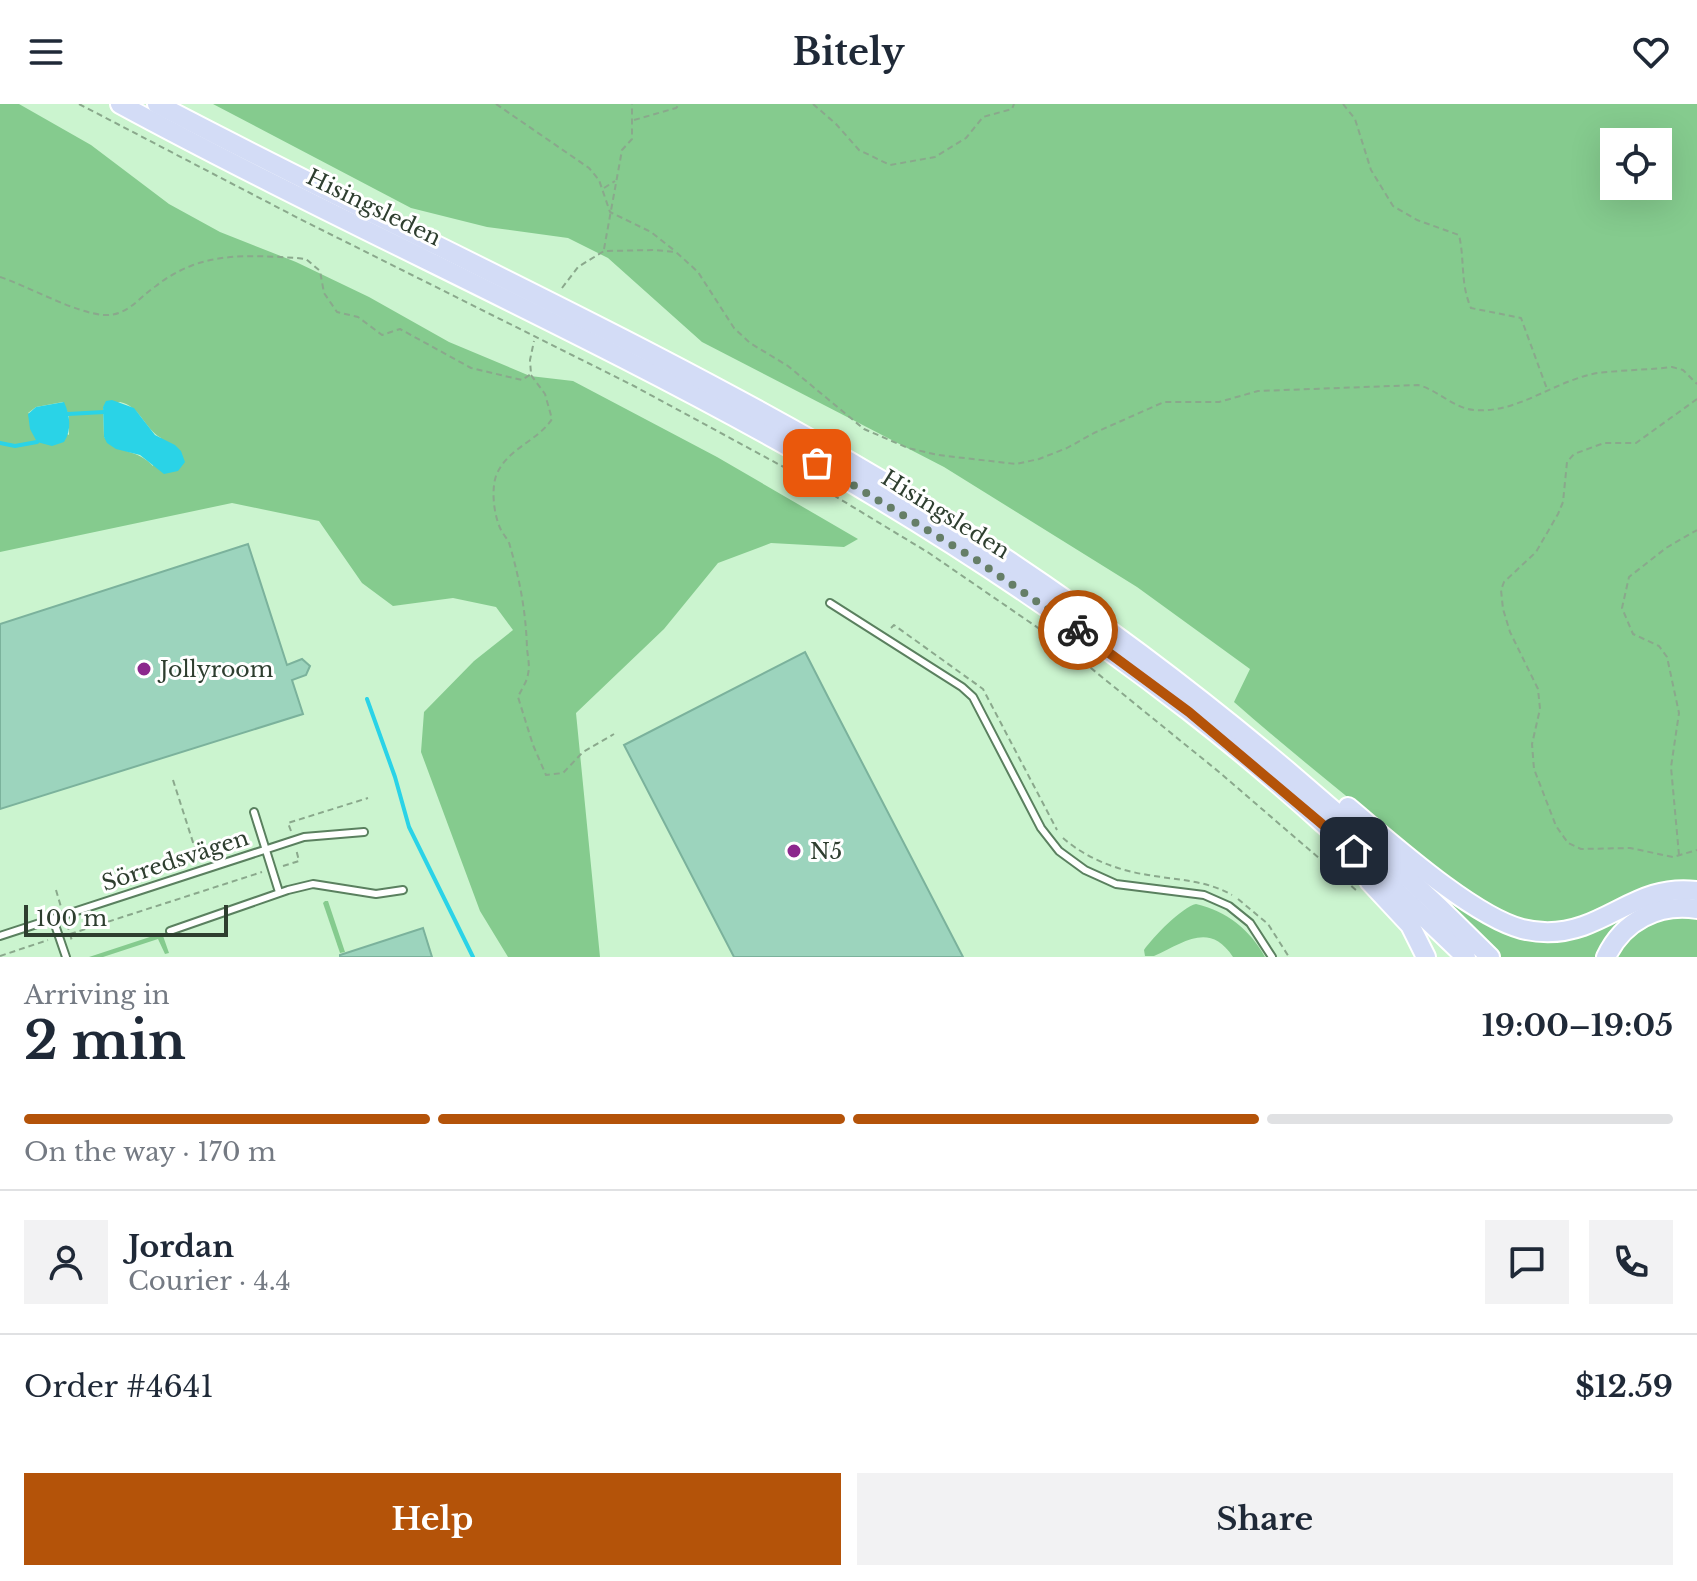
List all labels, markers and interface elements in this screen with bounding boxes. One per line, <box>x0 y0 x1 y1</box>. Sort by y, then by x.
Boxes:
icon: menu <box>24 30 68 74</box>
text: Bitely <box>792 30 905 75</box>
icon: heart <box>1629 30 1673 74</box>
map controls <box>1600 128 1672 200</box>
button: locate <box>1600 128 1672 200</box>
street label: Hisingsleden <box>302 163 445 252</box>
pin <box>783 429 851 497</box>
icon: bag <box>795 441 839 485</box>
street label: Hisingsleden <box>877 464 1015 565</box>
courier <box>1038 590 1118 670</box>
icon: bike <box>1056 608 1100 652</box>
place label: Jollyroom <box>157 656 274 683</box>
marker: Jollyroom <box>135 660 153 678</box>
pin <box>1320 817 1388 885</box>
street label: Sörredsvägen <box>98 824 252 897</box>
icon: home <box>1332 829 1376 873</box>
place label: N5 <box>810 838 842 865</box>
marker: N5 <box>785 842 803 860</box>
scale bar <box>24 901 228 937</box>
text: 100 m <box>36 905 107 932</box>
text: Arriving in <box>24 979 170 1011</box>
text: 19:00–19:05 <box>1482 1007 1673 1044</box>
text: 2 min <box>24 1009 186 1073</box>
text: On the way · 170 m <box>24 1136 276 1168</box>
button: person <box>24 1220 108 1304</box>
button: chat <box>1485 1220 1569 1304</box>
button: phone <box>1589 1220 1673 1304</box>
text: Jordan <box>128 1228 234 1265</box>
text: Courier · 4.4 <box>128 1265 291 1297</box>
text: Order #4641 <box>24 1368 214 1405</box>
text: $12.59 <box>1575 1368 1673 1405</box>
button: Help <box>24 1473 841 1565</box>
button: Share <box>857 1473 1673 1565</box>

